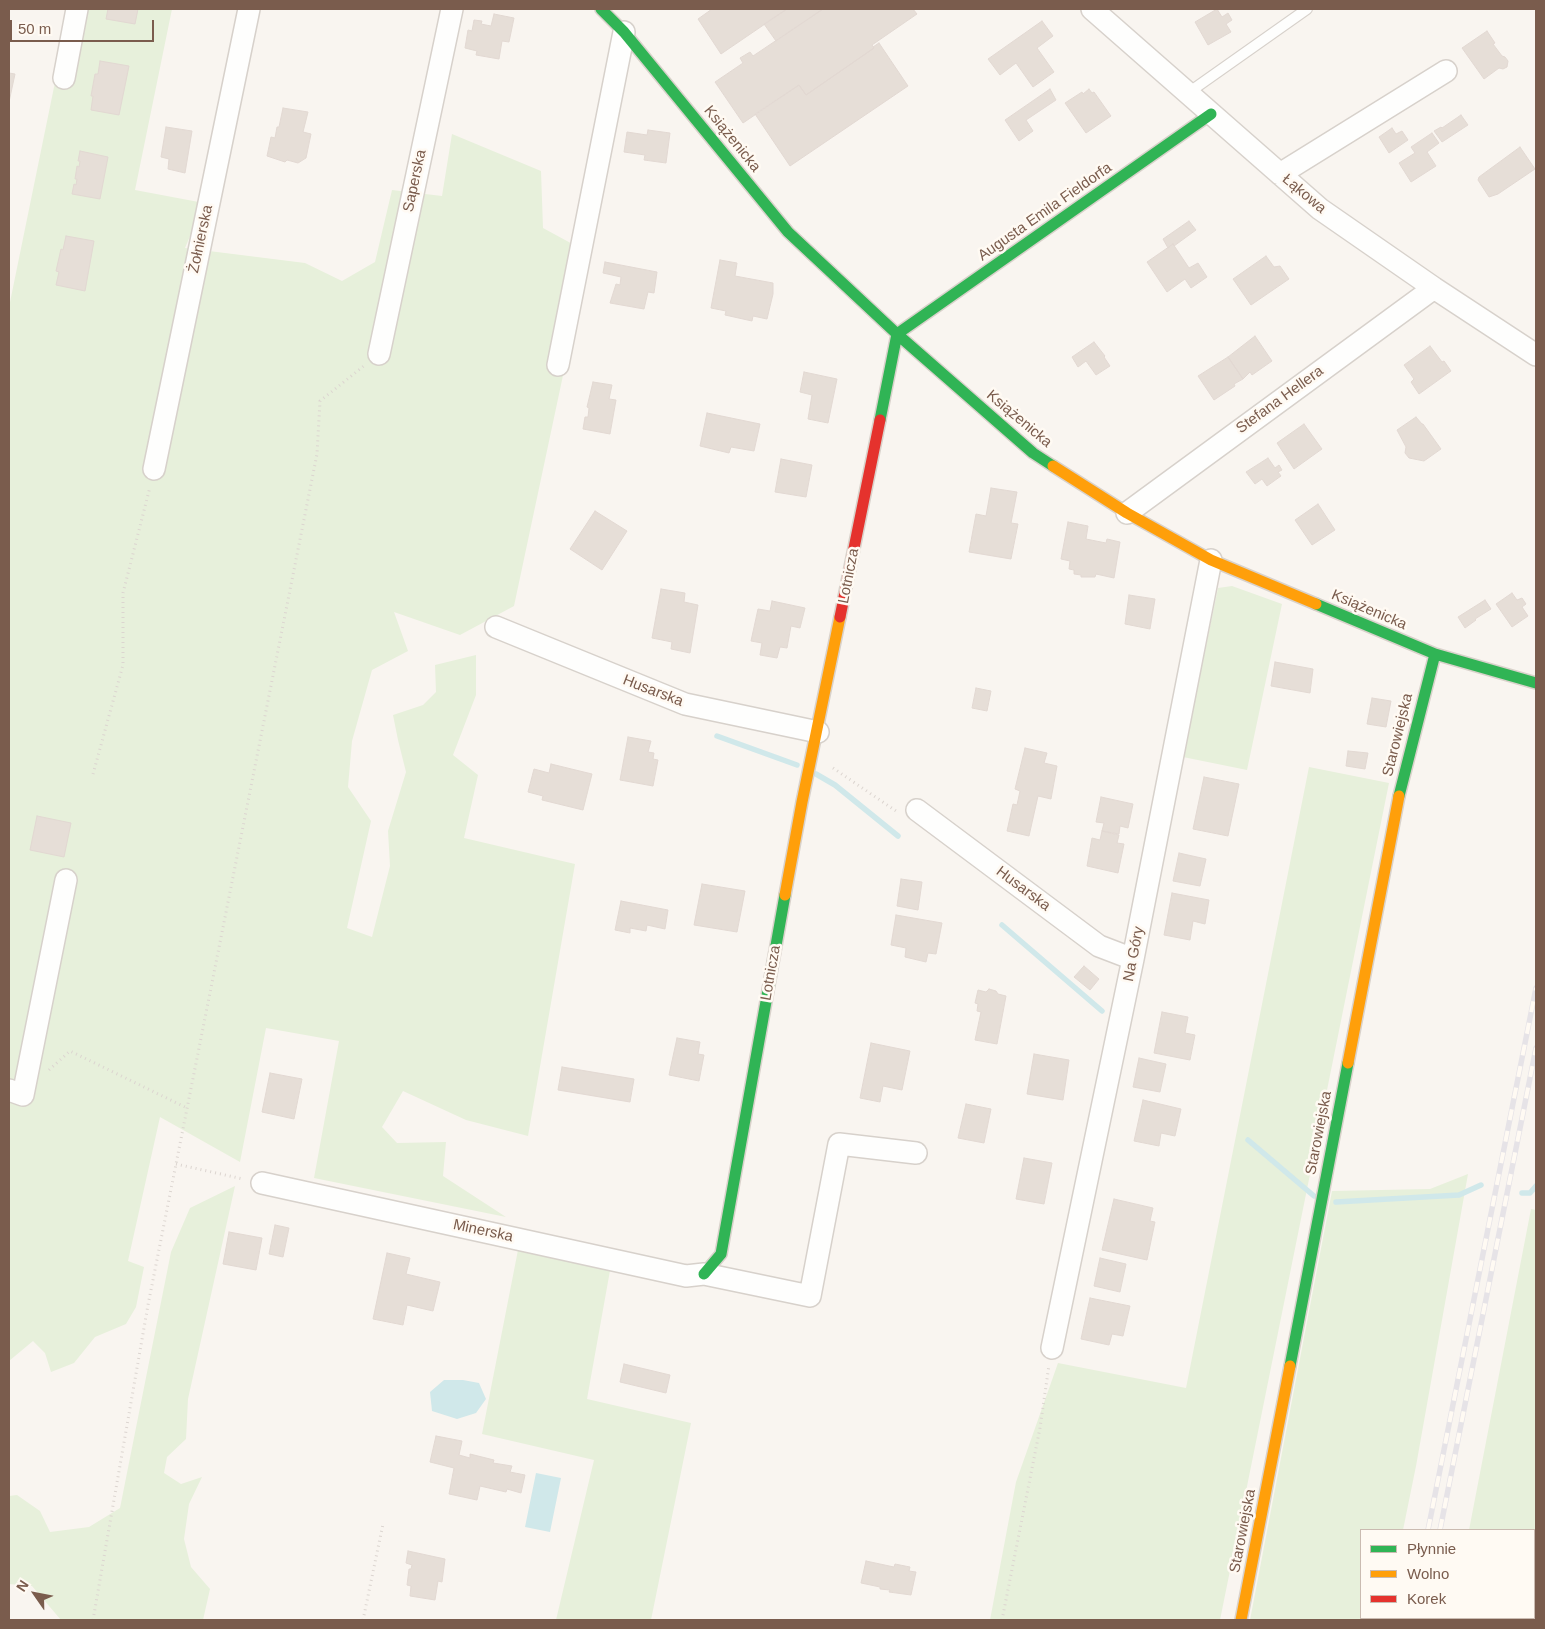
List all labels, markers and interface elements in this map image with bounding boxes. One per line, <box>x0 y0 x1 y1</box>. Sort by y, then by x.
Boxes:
scale bar <box>12 10 156 42</box>
text: 50 m <box>18 20 51 37</box>
street label: Książenicka <box>700 102 764 176</box>
street label: Saperska <box>400 148 430 214</box>
street label: Augusta Emila Fieldorfa <box>975 159 1115 265</box>
street label: Łąkowa <box>1278 170 1330 218</box>
street label: Żołnierska <box>185 203 217 275</box>
street label: Stefana Hellera <box>1233 362 1327 438</box>
street label: Książenicka <box>983 386 1055 452</box>
street label: Lotnicza <box>835 547 863 605</box>
street label: Książenicka <box>1329 586 1409 634</box>
street label: Husarska <box>620 671 686 711</box>
street label: Starowiejska <box>1379 692 1417 778</box>
street label: Husarska <box>992 863 1054 915</box>
street label: Na Góry <box>1120 925 1148 983</box>
street label: Lotnicza <box>757 944 785 1002</box>
street label: Starowiejska <box>1302 1090 1336 1176</box>
street label: Minerska <box>451 1216 515 1246</box>
street label: Starowiejska <box>1226 1488 1260 1574</box>
legend <box>1360 1529 1535 1619</box>
text: Płynnie <box>1407 1540 1456 1557</box>
text: Wolno <box>1407 1565 1449 1582</box>
north arrow <box>10 1569 60 1619</box>
text: N <box>13 1577 32 1594</box>
text: Korek <box>1407 1590 1446 1607</box>

